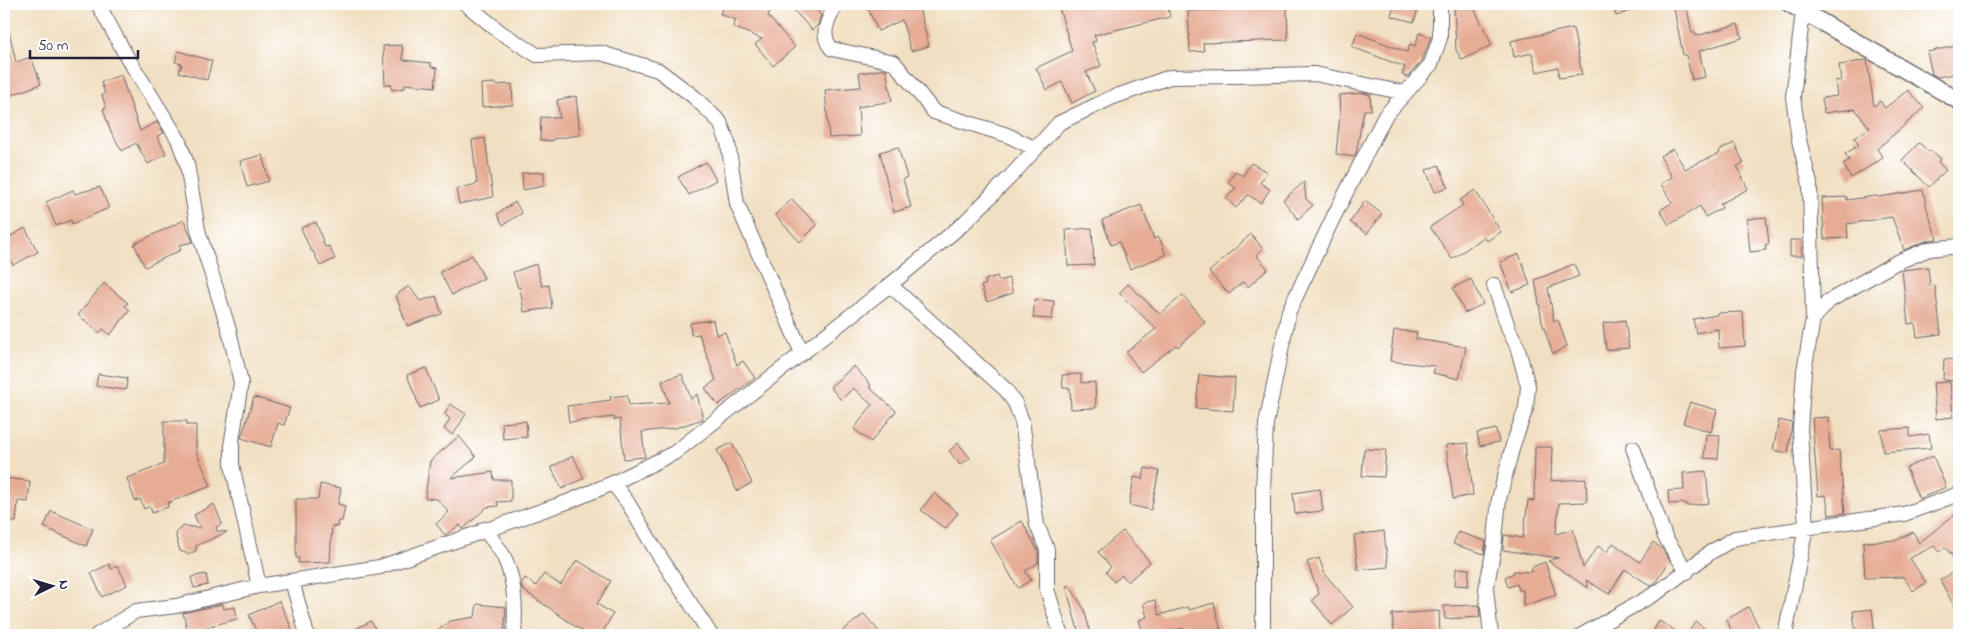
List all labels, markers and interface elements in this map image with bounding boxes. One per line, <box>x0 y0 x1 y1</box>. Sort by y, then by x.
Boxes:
scale bar <box>30 28 138 60</box>
text: 50 m <box>38 35 69 57</box>
north arrow <box>28 562 78 612</box>
text: N <box>53 579 74 591</box>

